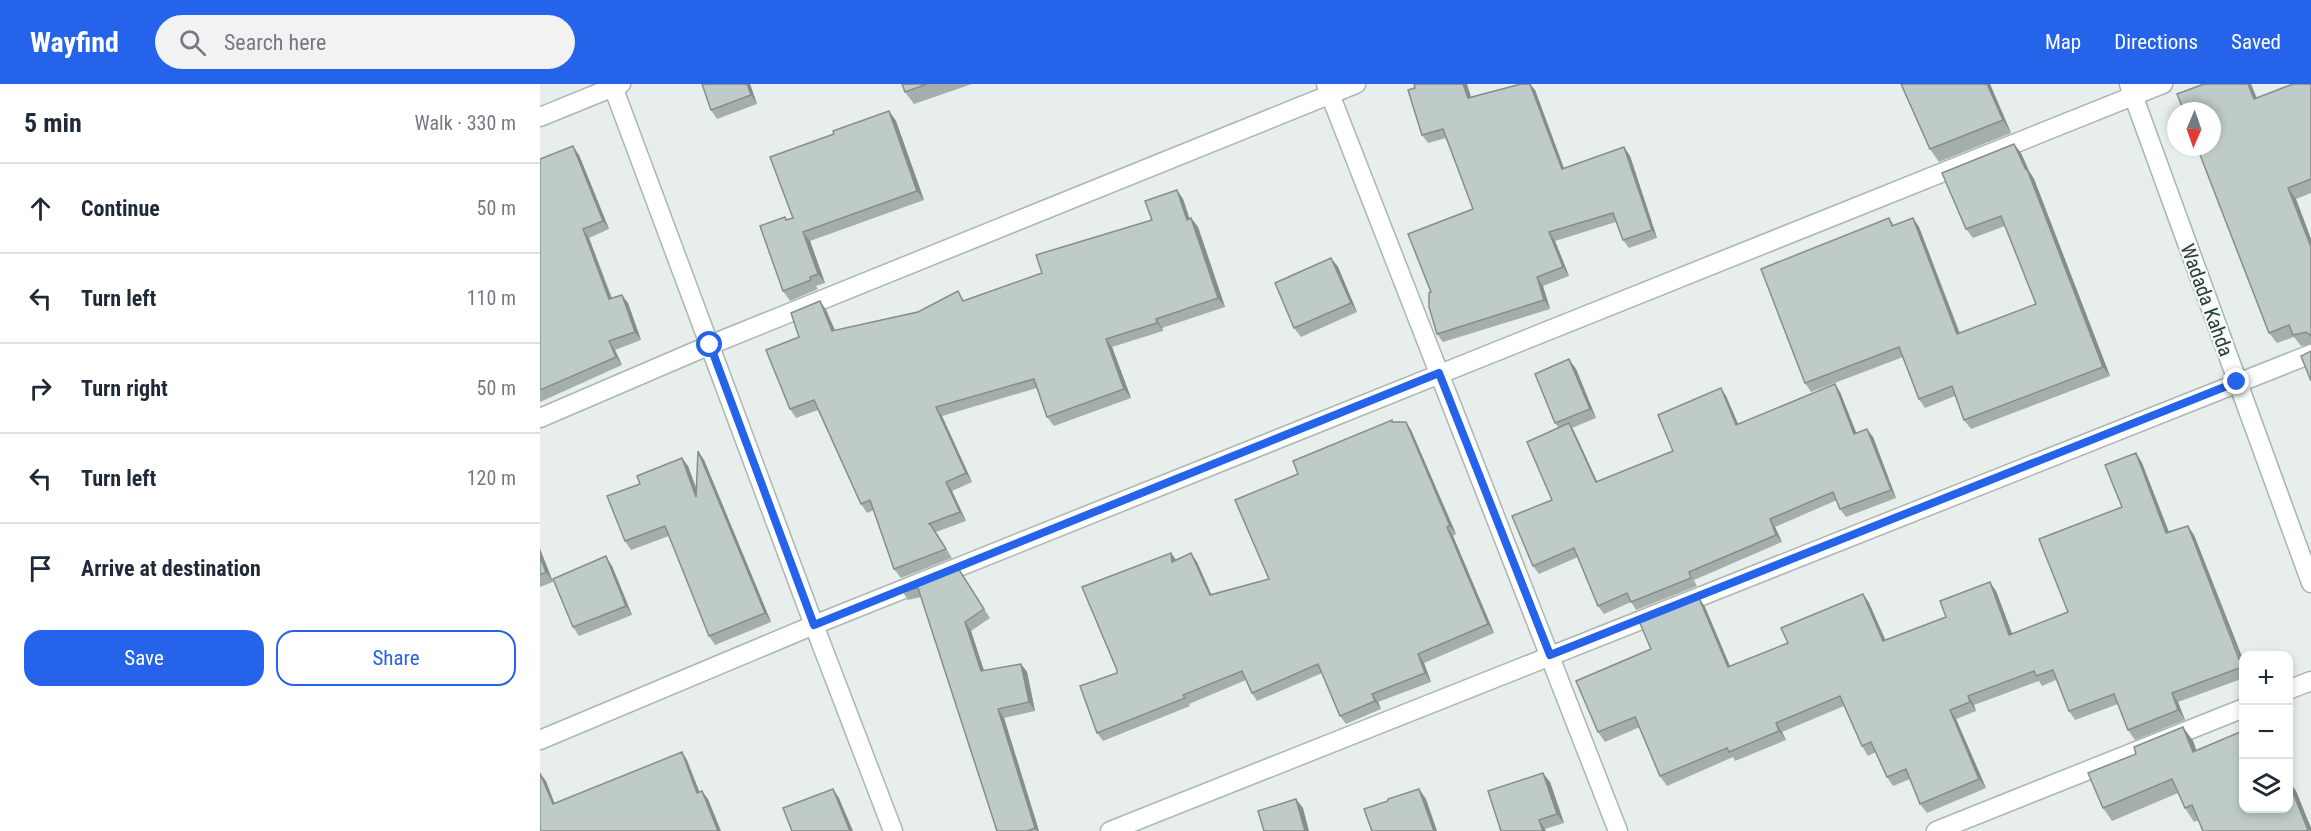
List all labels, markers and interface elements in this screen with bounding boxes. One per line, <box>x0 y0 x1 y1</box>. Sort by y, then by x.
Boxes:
search box <box>155 15 575 69</box>
text: Wayfind <box>30 26 119 59</box>
icon: search <box>176 26 209 59</box>
text: Search here <box>224 30 326 55</box>
text: Map <box>2045 30 2081 54</box>
text: Directions <box>2114 30 2198 54</box>
text: Saved <box>2231 30 2281 54</box>
north arrow <box>2167 102 2221 156</box>
text: 5 min <box>24 108 82 138</box>
text: Walk · 330 m <box>415 111 516 135</box>
icon: ahead <box>24 192 57 225</box>
text: Continue <box>81 196 160 221</box>
text: 50 m <box>477 196 516 220</box>
street label: Wadada Kahda <box>2176 241 2238 359</box>
icon: left <box>24 282 57 315</box>
text: Turn left <box>81 286 156 311</box>
text: 110 m <box>467 286 516 310</box>
route start <box>696 331 722 357</box>
route end <box>2223 368 2249 394</box>
icon: right <box>24 372 57 405</box>
text: Turn right <box>81 376 168 401</box>
text: 50 m <box>477 376 516 400</box>
icon: left <box>24 462 57 495</box>
text: Turn left <box>81 466 156 491</box>
text: 120 m <box>467 466 516 490</box>
icon: arrive <box>24 552 57 585</box>
text: Arrive at destination <box>81 556 261 581</box>
button: Save <box>24 630 264 686</box>
button: Share <box>276 630 516 686</box>
map controls <box>2239 651 2293 813</box>
button: + <box>2239 651 2293 705</box>
button: − <box>2239 705 2293 759</box>
button: layers <box>2239 759 2293 813</box>

